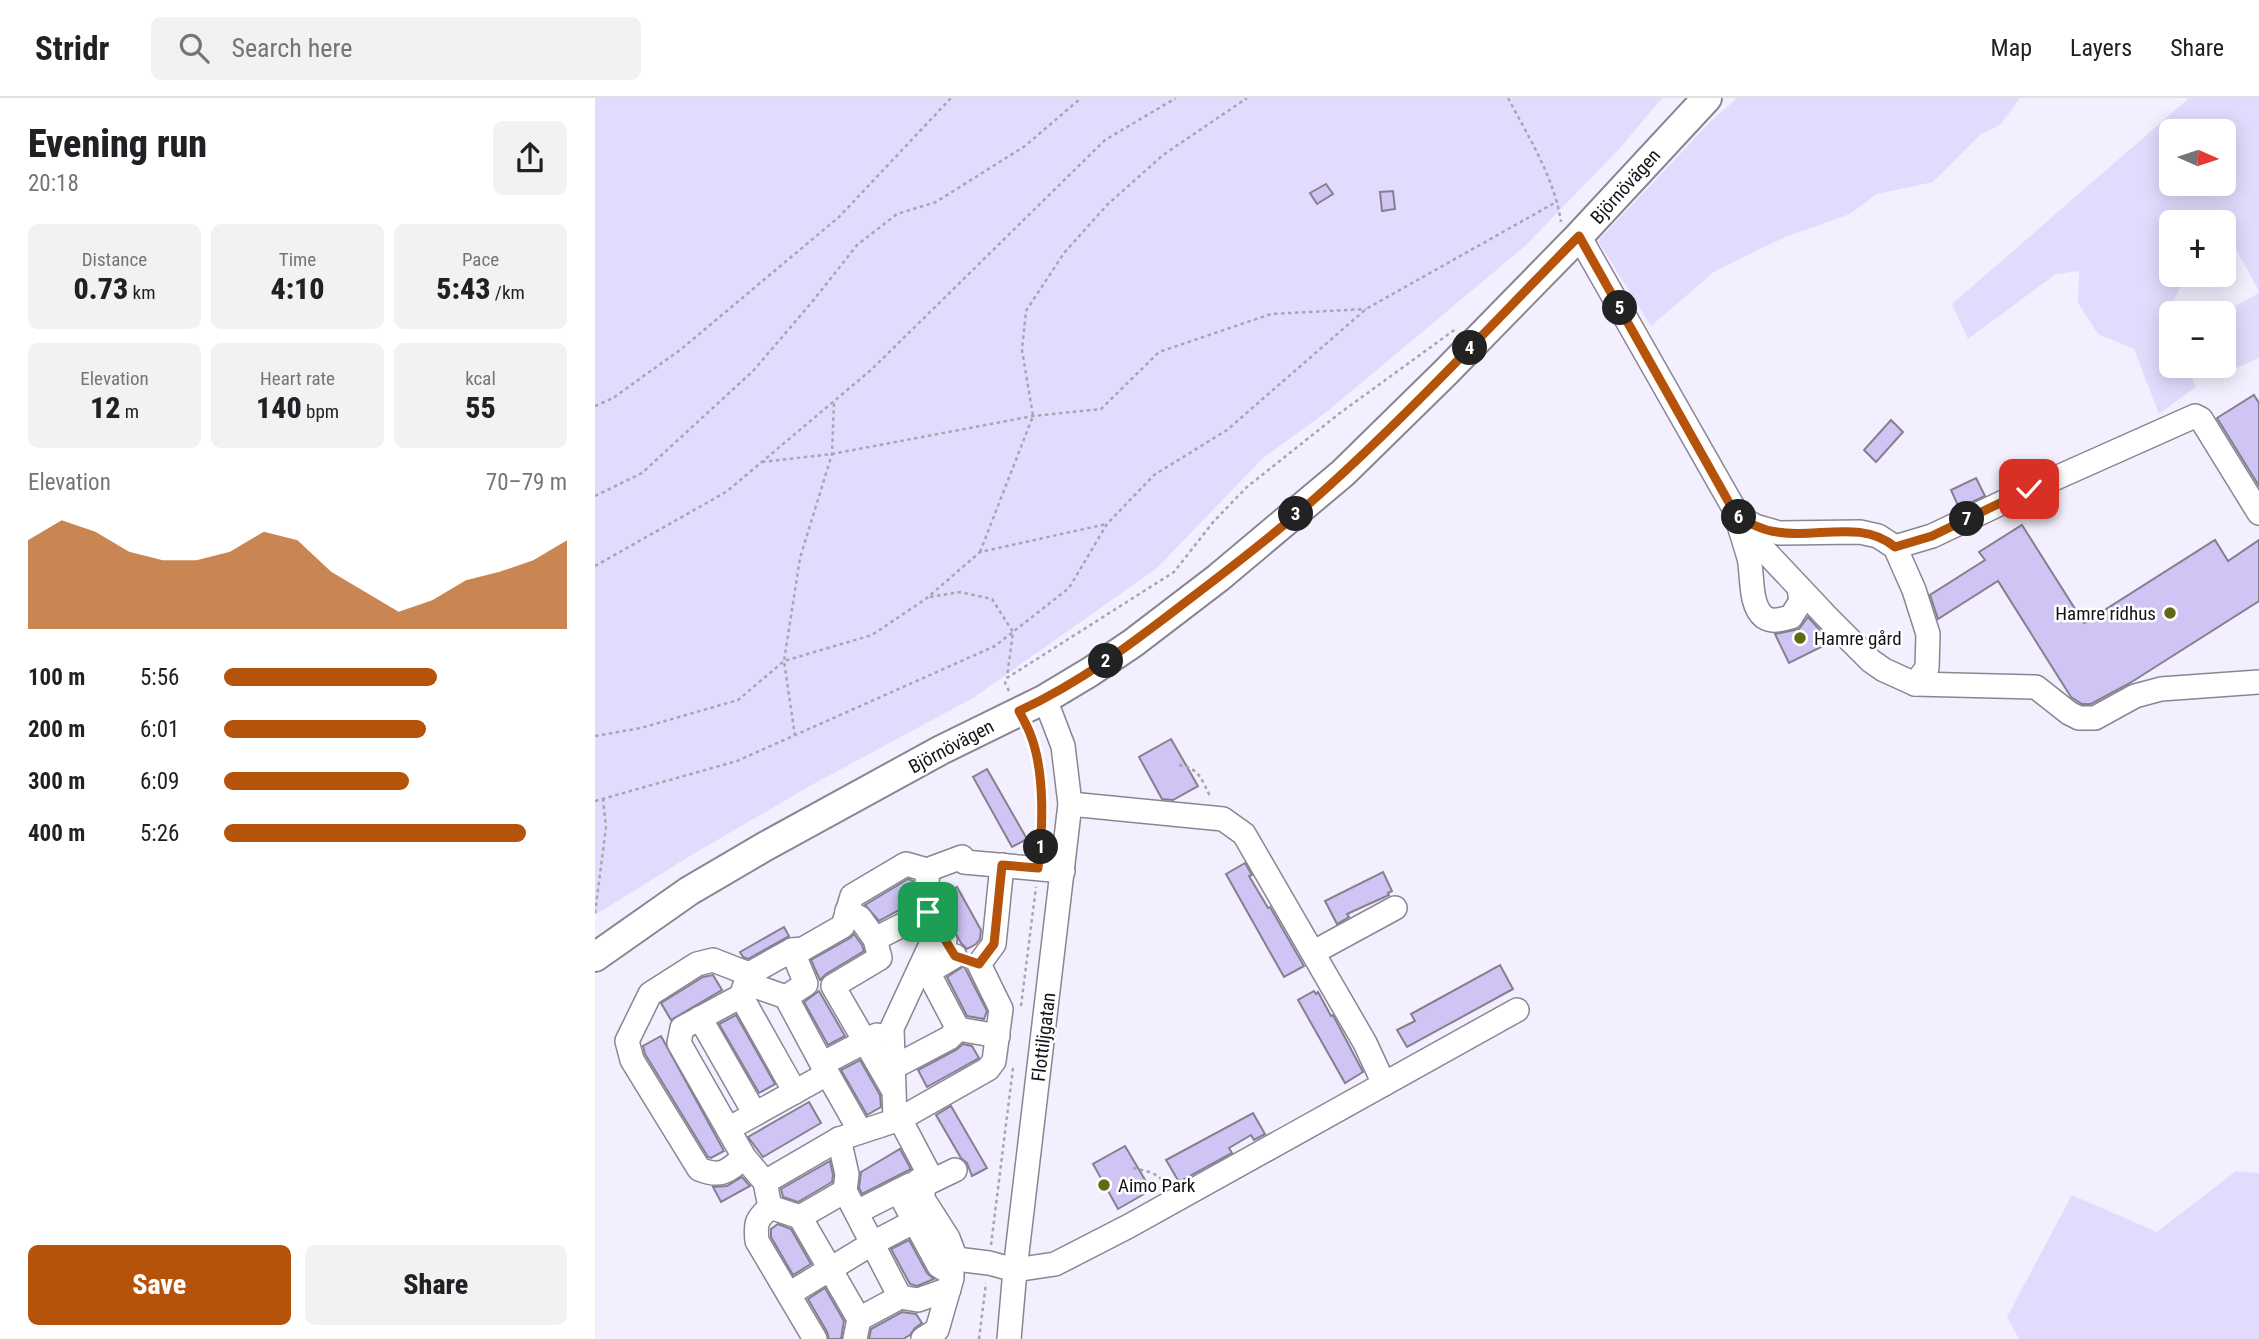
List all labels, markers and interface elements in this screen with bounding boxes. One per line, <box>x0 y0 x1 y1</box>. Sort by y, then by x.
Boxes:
search box <box>151 17 641 80</box>
text: Stridr <box>35 29 109 68</box>
icon: search <box>175 29 213 67</box>
text: Search here <box>231 33 352 63</box>
text: Map <box>1991 34 2032 62</box>
text: Layers <box>2070 34 2132 62</box>
text: Share <box>2170 34 2224 62</box>
north arrow <box>2159 119 2237 196</box>
map controls <box>2159 119 2236 378</box>
button: share <box>493 121 567 195</box>
text: Evening run <box>28 122 207 166</box>
street label: Björnövägen <box>1586 144 1665 229</box>
text: 20:18 <box>28 170 79 197</box>
button: + <box>2159 210 2236 287</box>
text: Distance <box>82 248 147 271</box>
text: Time <box>279 248 316 271</box>
text: Pace <box>462 248 499 271</box>
text: 0.73 <box>74 271 128 306</box>
text: 4:10 <box>270 271 325 306</box>
text: 5:43 <box>436 271 490 306</box>
text: km <box>128 281 155 304</box>
text: /km <box>490 281 525 304</box>
pin: 5 <box>1602 290 1637 326</box>
text: 5 <box>1615 296 1624 319</box>
button: − <box>2159 301 2236 378</box>
pin: 4 <box>1453 330 1487 366</box>
text: 4 <box>1465 336 1474 359</box>
text: Elevation <box>80 367 149 390</box>
text: Heart rate <box>260 367 335 390</box>
text: kcal <box>465 367 496 390</box>
text: 12 <box>90 390 120 425</box>
text: 140 <box>256 390 302 425</box>
text: 55 <box>465 390 496 425</box>
text: m <box>120 400 139 423</box>
text: bpm <box>302 400 339 423</box>
pin <box>1999 459 2059 519</box>
text: Elevation <box>28 469 111 496</box>
text: 70–79 m <box>486 469 567 496</box>
icon: check <box>2010 470 2048 508</box>
pin: 3 <box>1279 496 1313 532</box>
pin: 6 <box>1721 500 1757 534</box>
text: 3 <box>1291 502 1300 525</box>
pin: 7 <box>1949 502 1985 536</box>
text: 6 <box>1734 505 1743 528</box>
text: 7 <box>1962 507 1971 530</box>
place label: Hamre ridhus <box>2055 602 2156 625</box>
marker: Hamre ridhus <box>2162 605 2178 621</box>
place label: Hamre gård <box>1814 627 1902 650</box>
marker: Hamre gård <box>1792 630 1808 646</box>
pin: 2 <box>1089 644 1123 678</box>
text: 2 <box>1101 649 1110 672</box>
text: 100 m <box>28 664 85 691</box>
text: 5:56 <box>140 664 179 691</box>
street label: Björnövägen <box>905 714 998 778</box>
text: 200 m <box>28 716 85 743</box>
text: 6:01 <box>140 716 179 743</box>
text: 300 m <box>28 768 85 795</box>
text: 6:09 <box>140 768 179 795</box>
text: 400 m <box>28 820 85 847</box>
text: 5:26 <box>140 820 179 847</box>
pin: 1 <box>1023 830 1059 864</box>
text: 1 <box>1036 835 1045 858</box>
pin <box>898 882 958 942</box>
icon: arrive <box>909 893 947 931</box>
street label: Flottiljgatan <box>1027 991 1060 1083</box>
place label: Aimo Park <box>1118 1174 1196 1197</box>
marker: Aimo Park <box>1096 1177 1112 1193</box>
button: Save <box>28 1245 291 1325</box>
button: Share <box>305 1245 567 1325</box>

